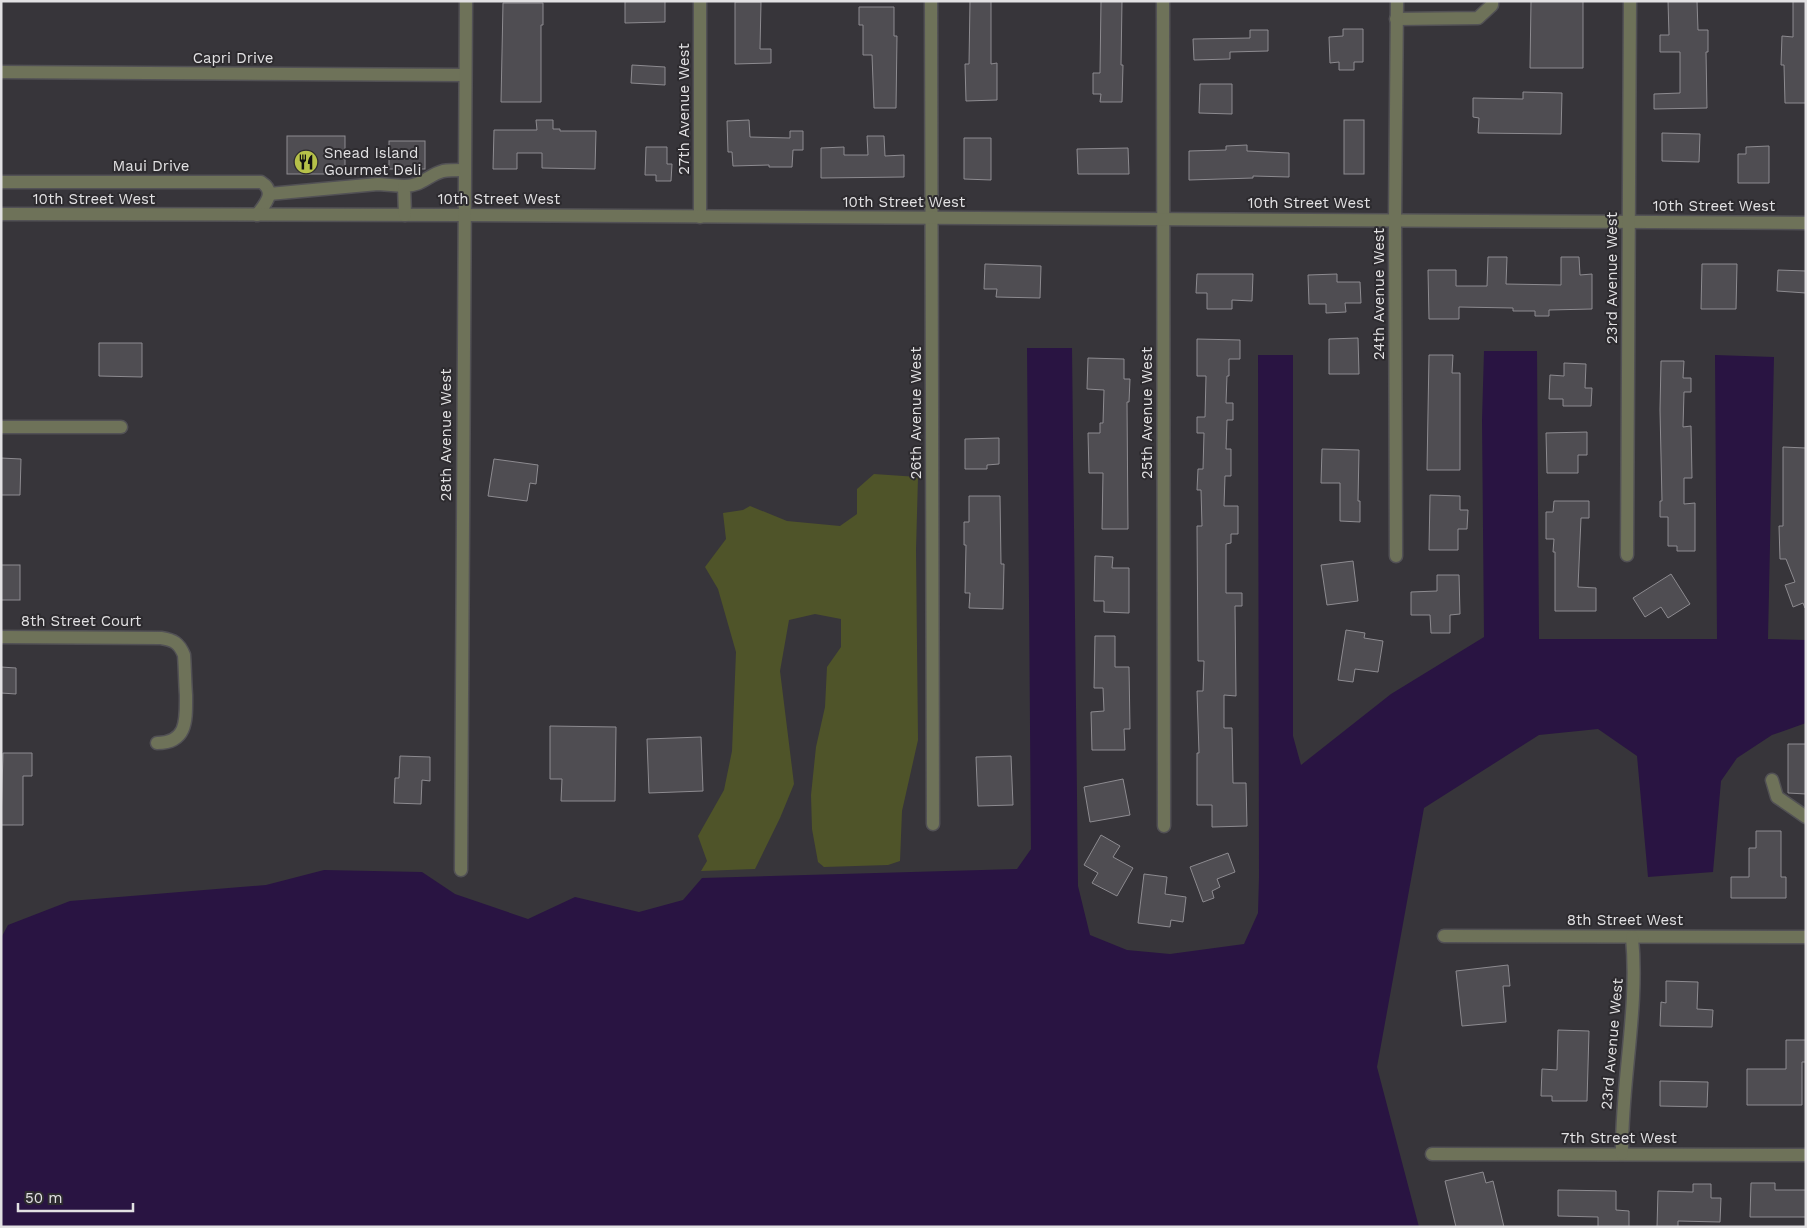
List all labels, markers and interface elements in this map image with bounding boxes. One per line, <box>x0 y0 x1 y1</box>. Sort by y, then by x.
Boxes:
street label: 27th Avenue West <box>675 43 693 175</box>
street label: Capri Drive <box>193 49 273 67</box>
place label: Snead Island Gourmet Deli <box>324 144 421 179</box>
restaurant icon: Snead Island Gourmet Deli <box>293 149 319 175</box>
street label: Maui Drive <box>113 157 189 175</box>
street label: 10th Street West <box>33 190 156 208</box>
street label: 10th Street West <box>438 190 561 208</box>
street label: 10th Street West <box>843 193 966 211</box>
street label: 10th Street West <box>1248 194 1371 212</box>
street label: 10th Street West <box>1653 197 1776 215</box>
street label: 23rd Avenue West <box>1603 211 1621 344</box>
street label: 24th Avenue West <box>1370 227 1388 360</box>
street label: 26th Avenue West <box>907 346 925 479</box>
street label: 25th Avenue West <box>1138 346 1156 479</box>
street label: 28th Avenue West <box>437 368 455 501</box>
street label: 8th Street Court <box>21 612 142 630</box>
street label: 8th Street West <box>1567 911 1684 929</box>
street label: 23rd Avenue West <box>1597 977 1627 1110</box>
street label: 7th Street West <box>1561 1129 1678 1147</box>
scale bar <box>18 1180 132 1212</box>
text: 50 m <box>25 1189 62 1207</box>

